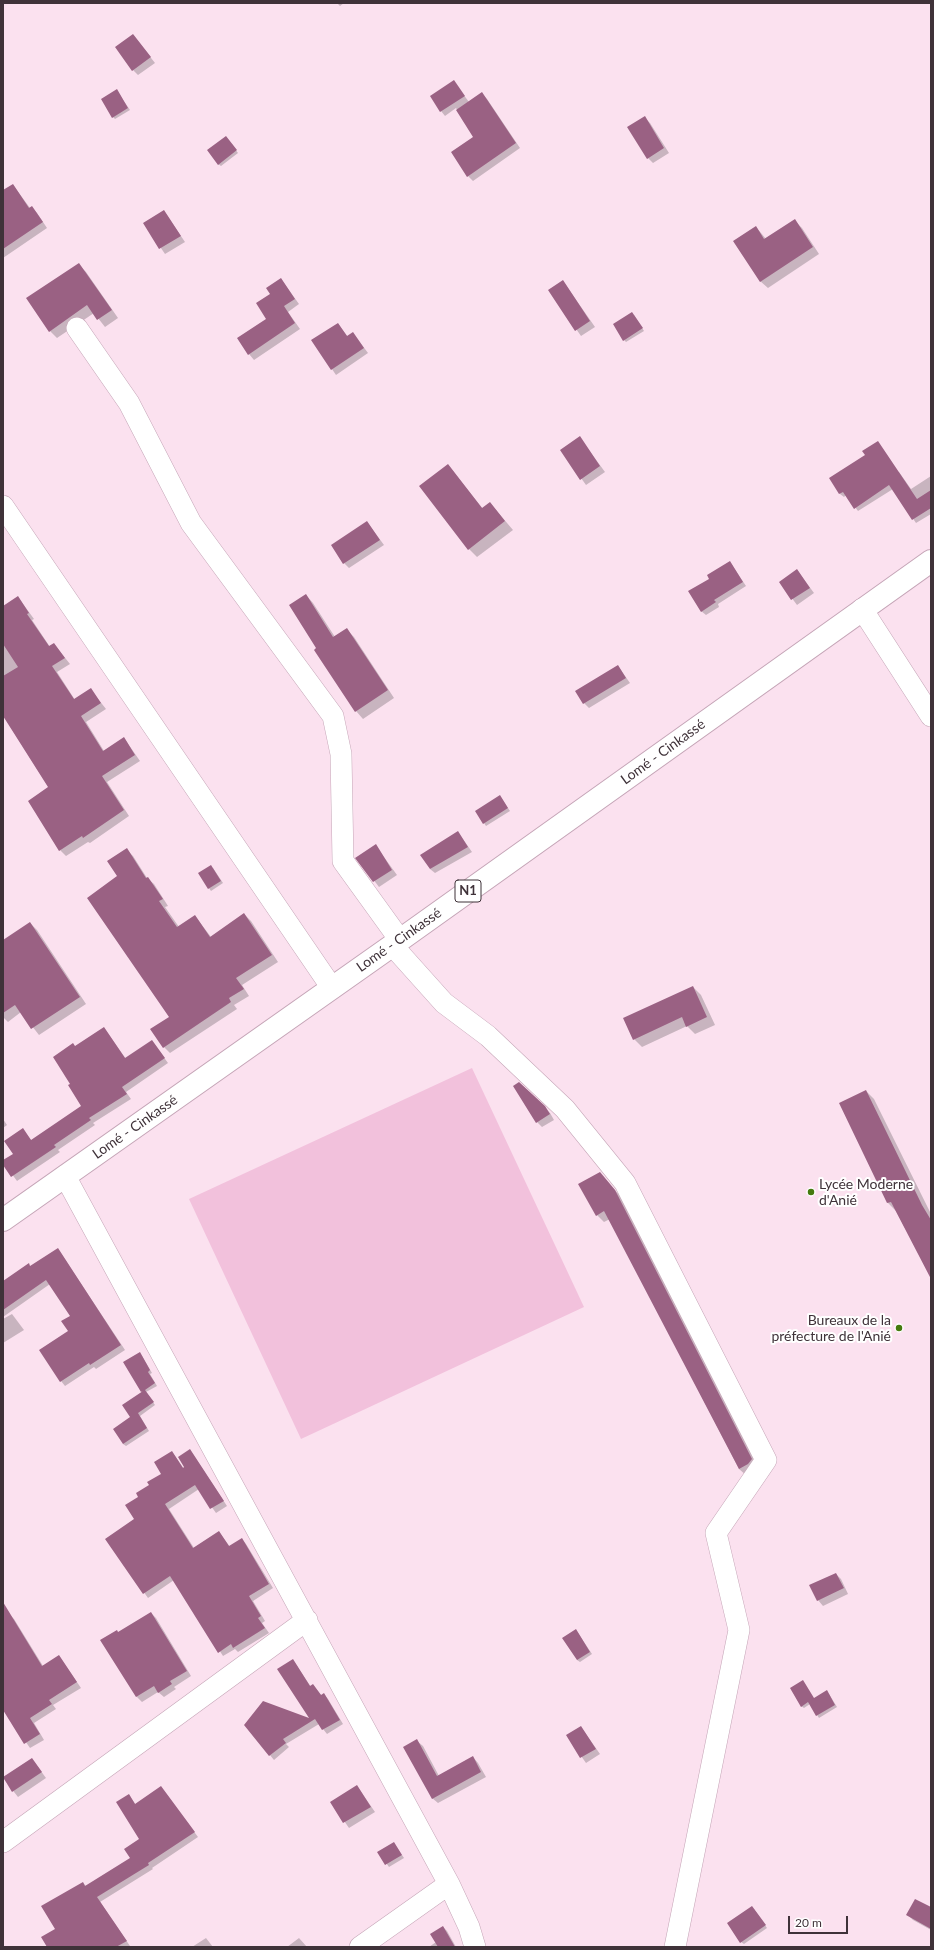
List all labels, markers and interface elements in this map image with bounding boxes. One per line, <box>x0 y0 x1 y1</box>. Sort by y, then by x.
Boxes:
street label: Lomé - Cinkassé <box>618 716 708 788</box>
road number: N1 <box>455 880 481 902</box>
street label: Lomé - Cinkassé <box>353 904 445 976</box>
street label: Lomé - Cinkassé <box>89 1091 181 1163</box>
place label: Lycée Moderne d'Anié <box>819 1176 913 1208</box>
marker: Lycée Moderne d'Anié <box>806 1187 816 1197</box>
place label: Bureaux de la préfecture de l'Anié <box>771 1312 891 1344</box>
marker: Bureaux de la préfecture de l'Anié <box>894 1323 904 1333</box>
scale bar <box>790 1908 850 1934</box>
text: 20 m <box>795 1915 822 1930</box>

